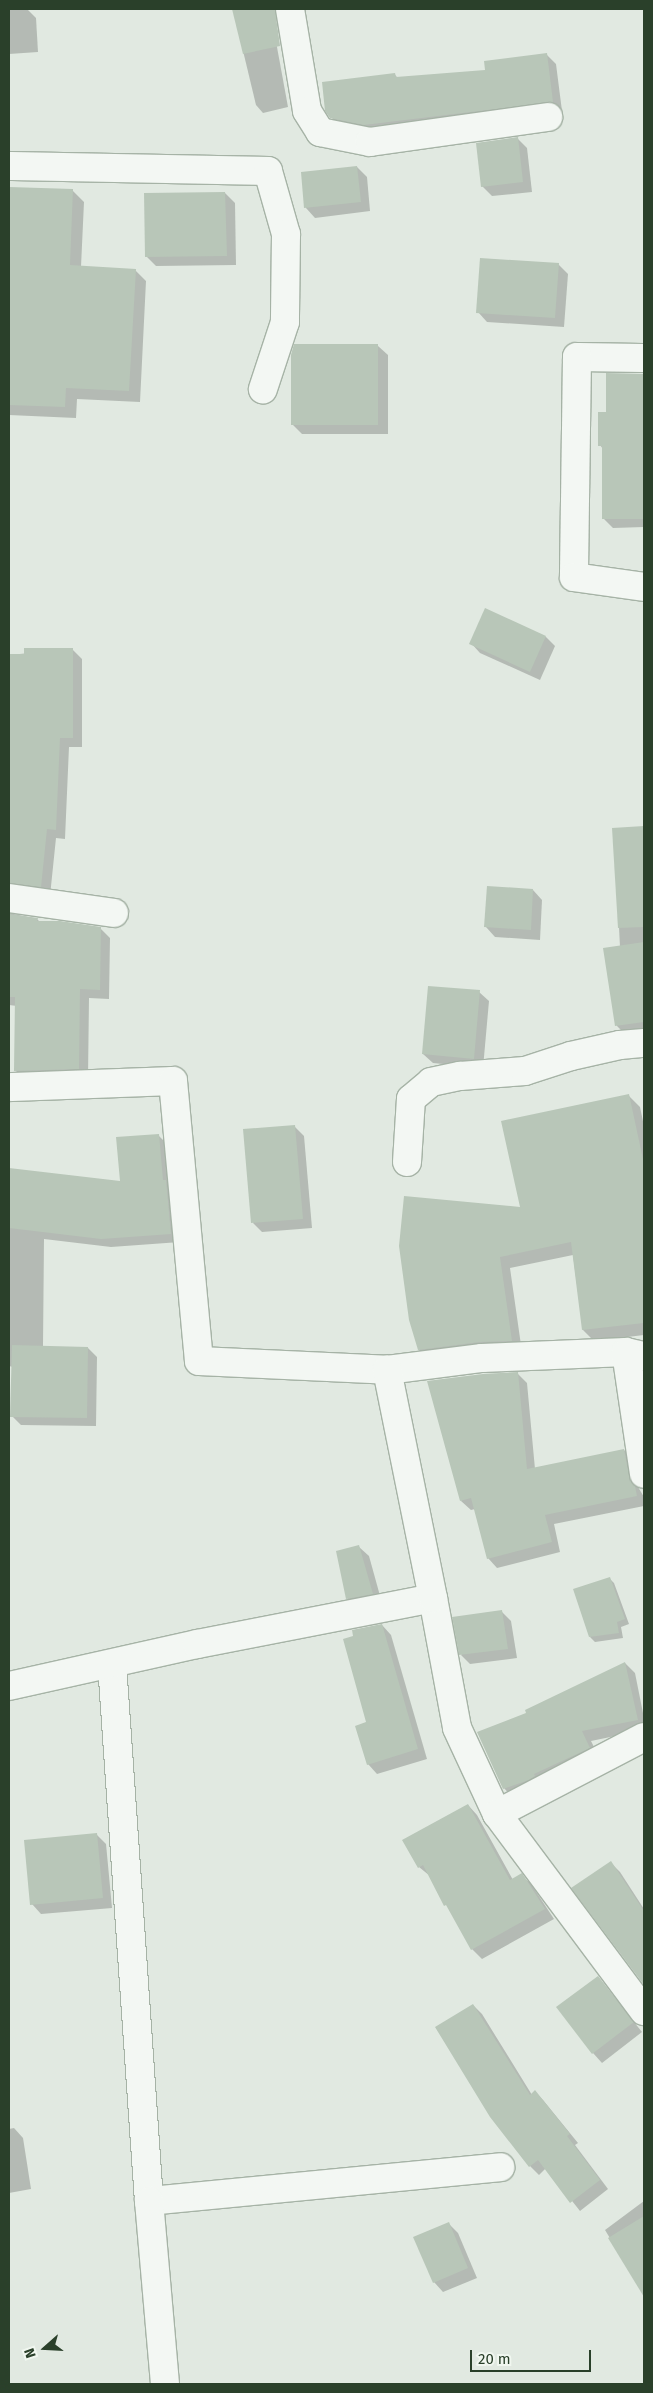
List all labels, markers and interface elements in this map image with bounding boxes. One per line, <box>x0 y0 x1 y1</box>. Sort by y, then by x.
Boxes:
north arrow <box>20 2323 70 2373</box>
scale bar <box>473 2340 594 2372</box>
text: N <box>21 2346 40 2360</box>
text: 20 m <box>478 2350 511 2368</box>

